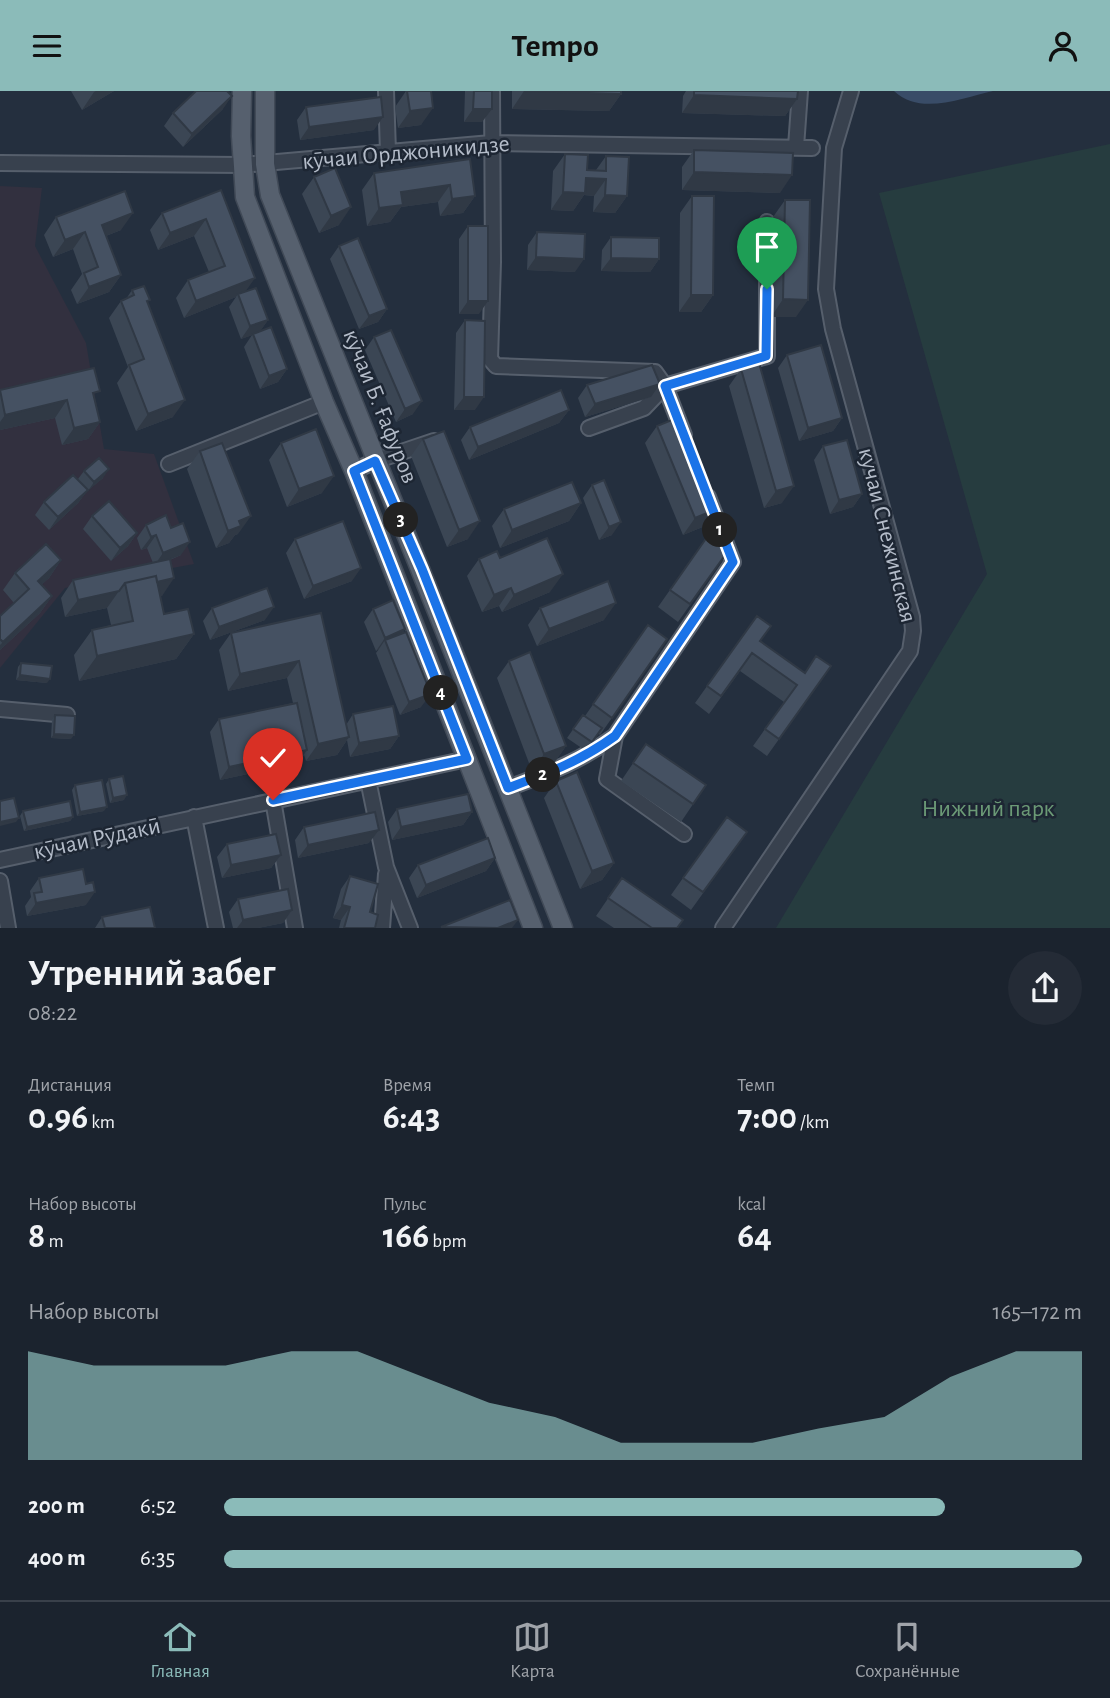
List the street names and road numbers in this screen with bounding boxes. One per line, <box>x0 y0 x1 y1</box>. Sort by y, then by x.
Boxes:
street label: кӯчаи Орджоникидзе <box>301 132 511 174</box>
street label: кӯчаи Б. Ғафуров <box>338 326 422 487</box>
street label: кучаи Снежинская <box>854 445 920 625</box>
street label: кӯчаи Рӯдакӣ <box>32 814 163 864</box>

